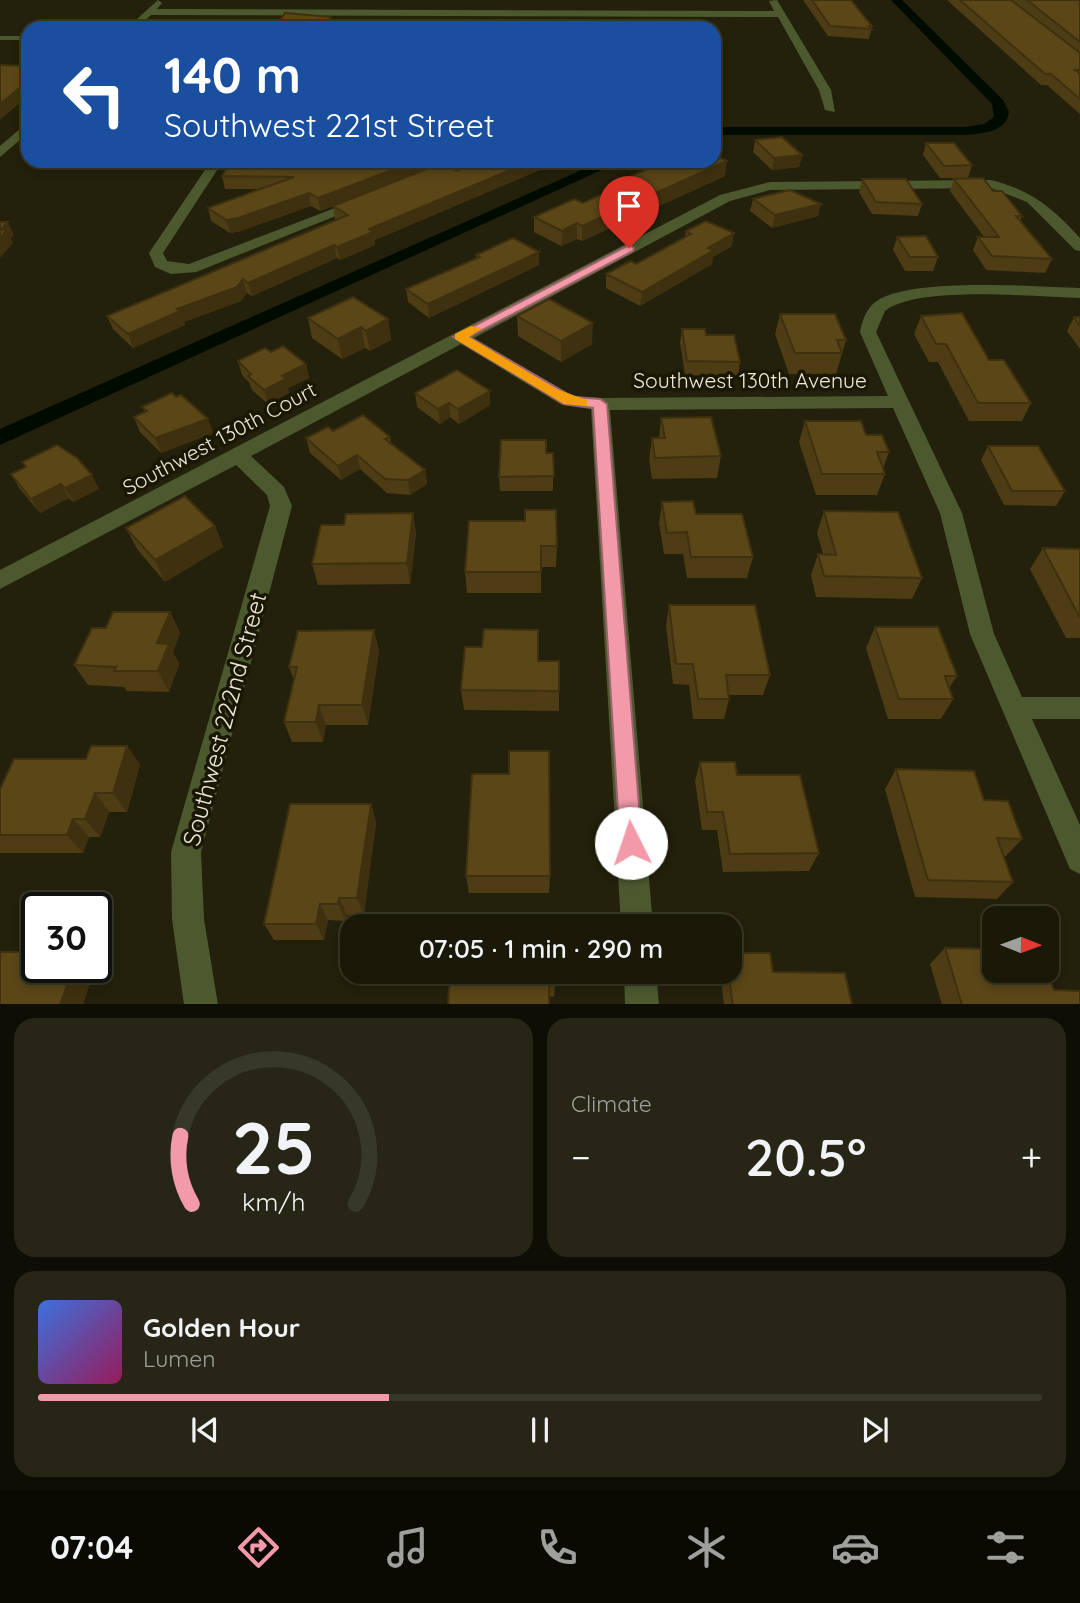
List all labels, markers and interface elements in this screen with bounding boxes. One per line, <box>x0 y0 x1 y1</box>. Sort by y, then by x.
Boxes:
text: 140 m <box>164 44 301 105</box>
icon: left <box>49 49 140 140</box>
text: Southwest 221st Street <box>164 105 495 145</box>
pin <box>599 176 659 248</box>
icon: arrive <box>610 187 648 225</box>
street label: Southwest 130th Avenue <box>633 367 867 393</box>
street label: Southwest 130th Court <box>118 376 320 500</box>
street label: Southwest 222nd Street <box>176 589 272 849</box>
position arrow <box>594 806 668 880</box>
speed limit sign: 30 <box>21 892 112 983</box>
north arrow <box>982 906 1059 984</box>
map controls <box>982 906 1059 983</box>
text: 07:05 · 1 min · 290 m <box>419 932 663 965</box>
text: Climate <box>571 1089 652 1118</box>
text: 25 <box>232 1101 315 1192</box>
text: 20.5° <box>745 1124 866 1189</box>
text: − <box>571 1133 591 1181</box>
text: + <box>1021 1133 1042 1181</box>
text: km/h <box>242 1185 305 1216</box>
text: Golden Hour <box>143 1311 300 1344</box>
text: Lumen <box>143 1344 216 1373</box>
icon: previous <box>186 1411 224 1449</box>
icon: pause <box>521 1411 559 1449</box>
icon: next <box>856 1411 894 1449</box>
icon: directions <box>234 1523 283 1572</box>
icon: music <box>383 1523 432 1572</box>
icon: phone <box>533 1523 582 1572</box>
icon: climate <box>682 1523 731 1572</box>
icon: car <box>831 1523 880 1572</box>
icon: filters <box>981 1523 1030 1572</box>
text: 07:04 <box>50 1527 133 1567</box>

